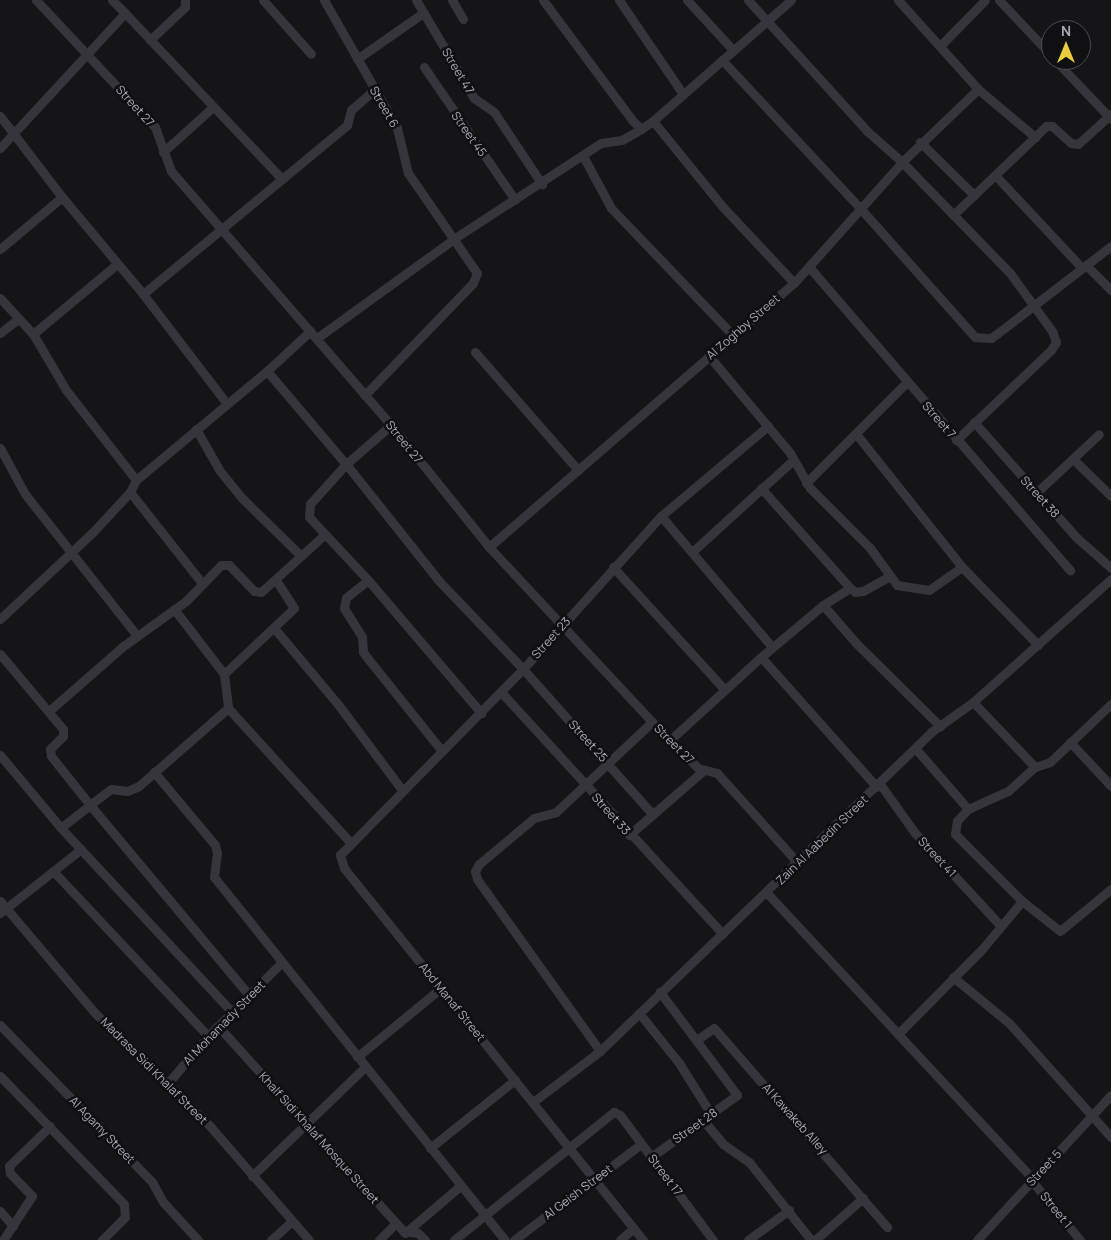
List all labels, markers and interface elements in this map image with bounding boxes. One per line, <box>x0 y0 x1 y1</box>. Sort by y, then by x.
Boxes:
north arrow <box>1041 20 1091 70</box>
text: N <box>1061 21 1071 40</box>
street label: Street 47 <box>439 46 477 96</box>
street label: Street 27 <box>113 82 157 130</box>
street label: Street 6 <box>366 84 402 130</box>
street label: Street 45 <box>448 109 490 159</box>
street label: Al Zoghby Street <box>703 291 783 363</box>
street label: Street 7 <box>919 399 959 441</box>
street label: Street 27 <box>383 418 425 466</box>
street label: Street 38 <box>1018 473 1062 521</box>
street label: Street 23 <box>529 614 573 662</box>
street label: Street 25 <box>565 717 611 765</box>
street label: Street 27 <box>651 721 697 767</box>
street label: Street 33 <box>589 790 633 838</box>
street label: Zain Al Aabedin Street <box>773 792 871 888</box>
street label: Street 41 <box>915 834 959 880</box>
street label: Abd Manaf Street <box>416 960 488 1044</box>
street label: Al Mohamady Street <box>180 978 268 1068</box>
street label: Madrasa Sidi Khalaf Street <box>98 1015 210 1127</box>
street label: Khalf Sidi Khalaf Mosque Street <box>256 1069 382 1207</box>
street label: Al Kawakeb Alley <box>759 1080 831 1158</box>
street label: Al Agamy Street <box>66 1093 138 1167</box>
street label: Street 28 <box>670 1105 720 1147</box>
street label: Street 5 <box>1024 1147 1064 1189</box>
street label: Street 17 <box>645 1151 685 1199</box>
street label: Al Geish Street <box>541 1162 615 1222</box>
street label: Street 1 <box>1037 1189 1075 1231</box>

